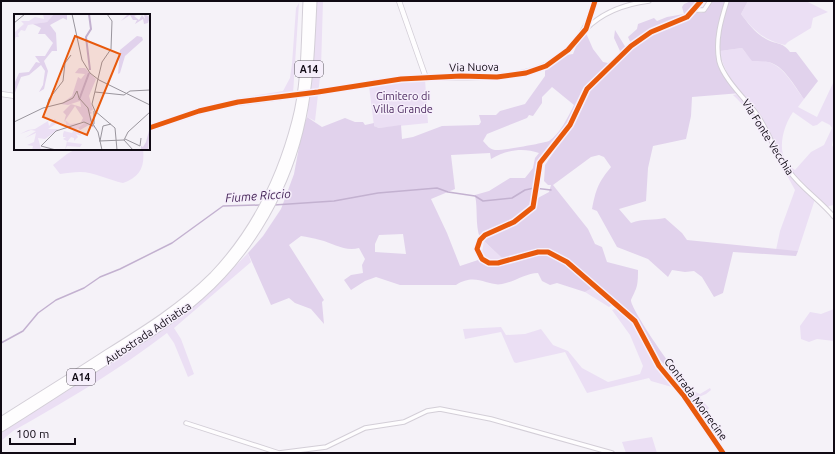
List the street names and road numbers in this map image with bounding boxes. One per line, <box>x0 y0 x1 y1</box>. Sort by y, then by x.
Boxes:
road number: A14 <box>295 61 323 77</box>
street label: Via Nuova <box>449 61 499 73</box>
street label: Via Fonte Vecchia <box>740 97 796 177</box>
street label: Autostrada Adriatica <box>103 300 193 366</box>
street label: Contrada Morrecine <box>662 356 730 442</box>
road number: A14 <box>67 369 95 385</box>

